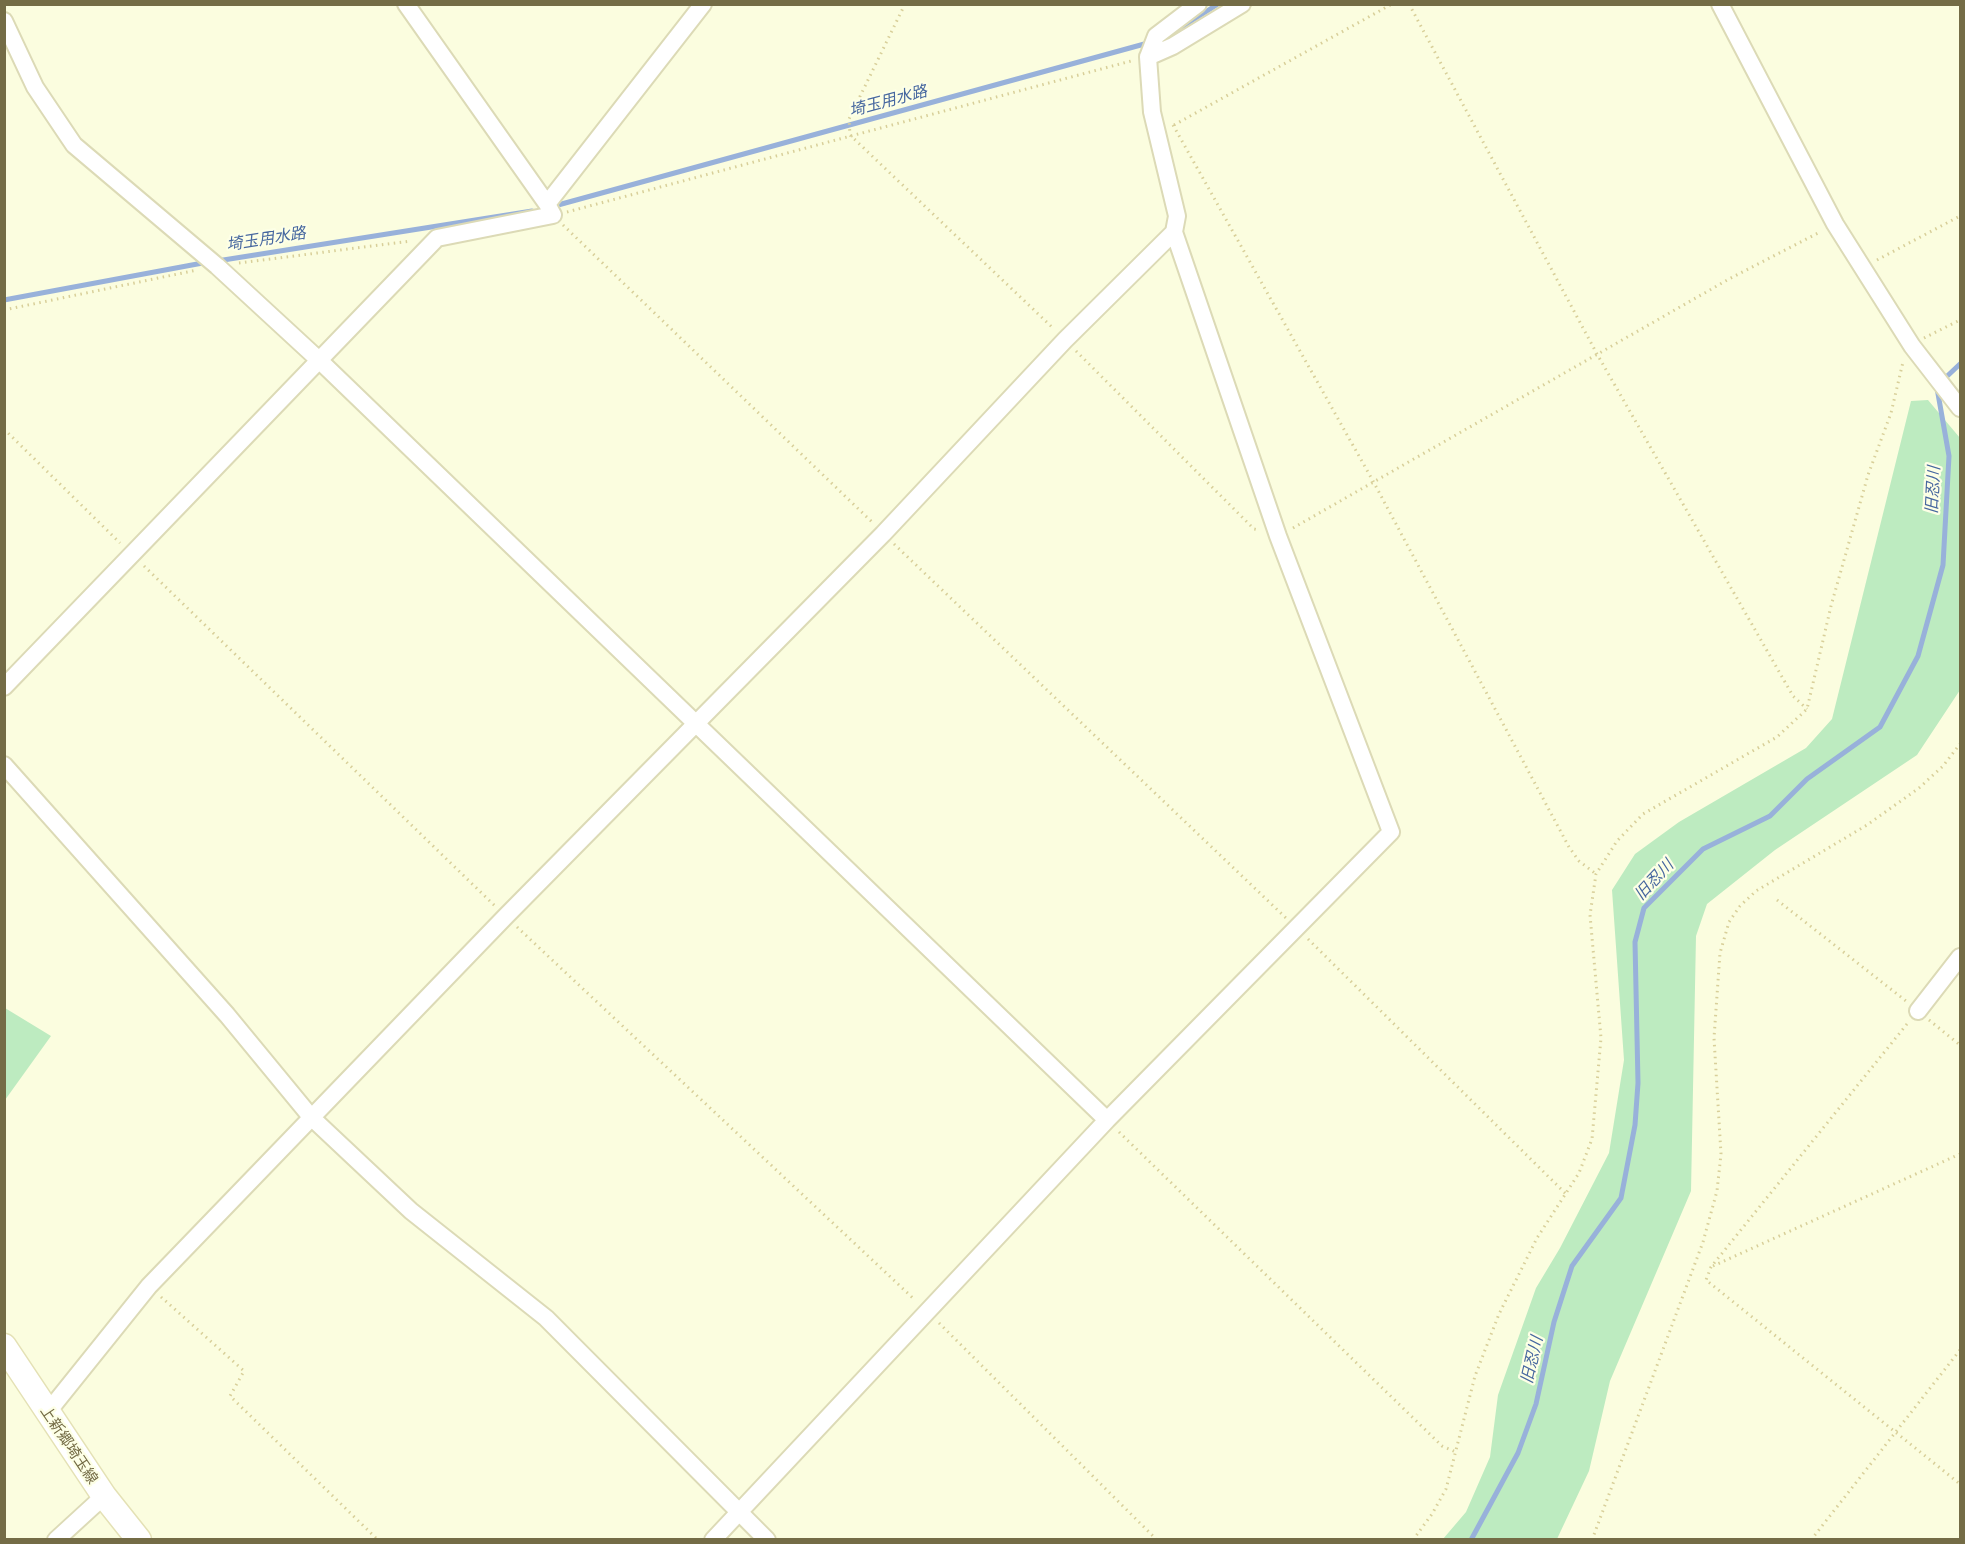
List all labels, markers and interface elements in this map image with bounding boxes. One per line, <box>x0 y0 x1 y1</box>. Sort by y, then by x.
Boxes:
water label: 埼玉用水路 <box>847 81 929 121</box>
water label: 埼玉用水路 <box>225 223 307 255</box>
water label: 旧忍川 <box>1922 466 1944 514</box>
water label: 旧忍川 <box>1631 856 1677 904</box>
water label: 旧忍川 <box>1517 1334 1547 1386</box>
street label: 上新郷埼玉線 <box>36 1403 102 1487</box>

